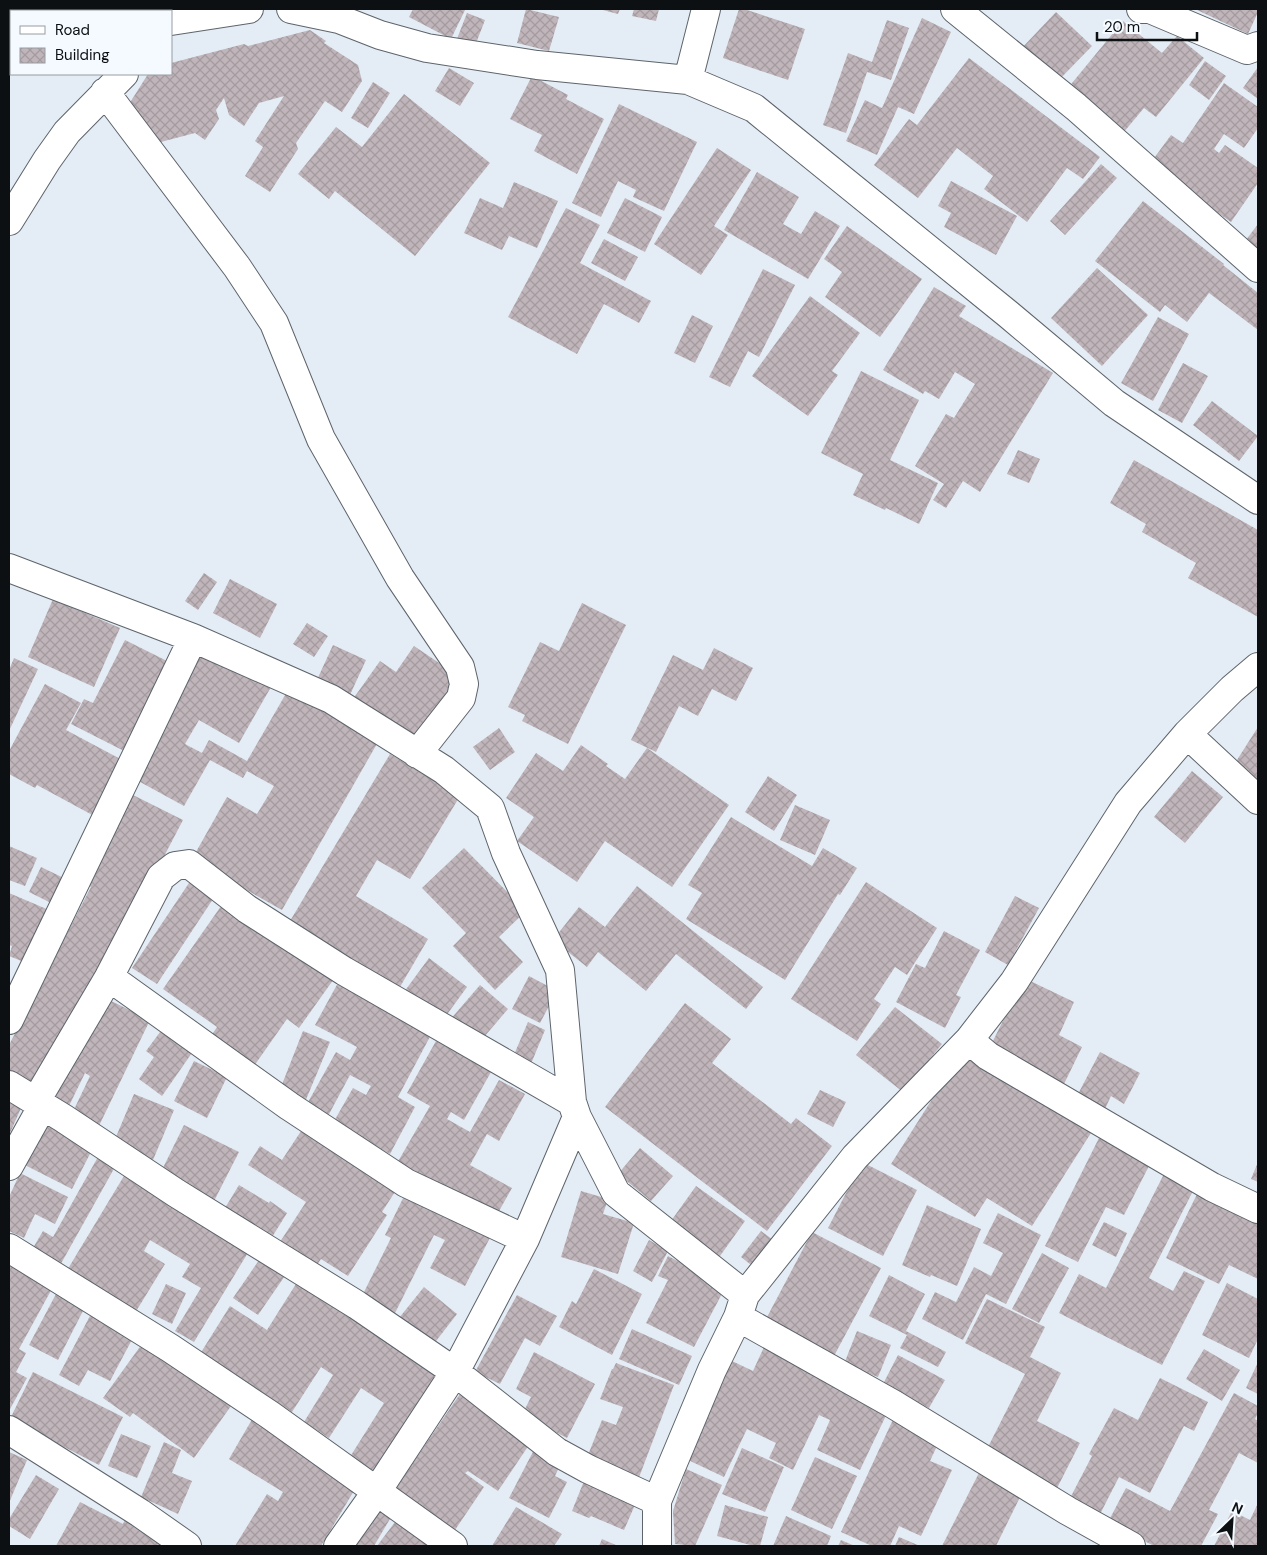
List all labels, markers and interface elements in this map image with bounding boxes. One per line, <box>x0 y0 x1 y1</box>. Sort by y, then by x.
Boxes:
legend <box>10 10 172 75</box>
scale bar <box>1097 10 1197 42</box>
text: 20 m <box>1104 17 1140 37</box>
text: Road <box>55 20 90 40</box>
text: Building <box>55 45 110 65</box>
north arrow <box>1207 1495 1257 1545</box>
text: N <box>1229 1498 1246 1519</box>

